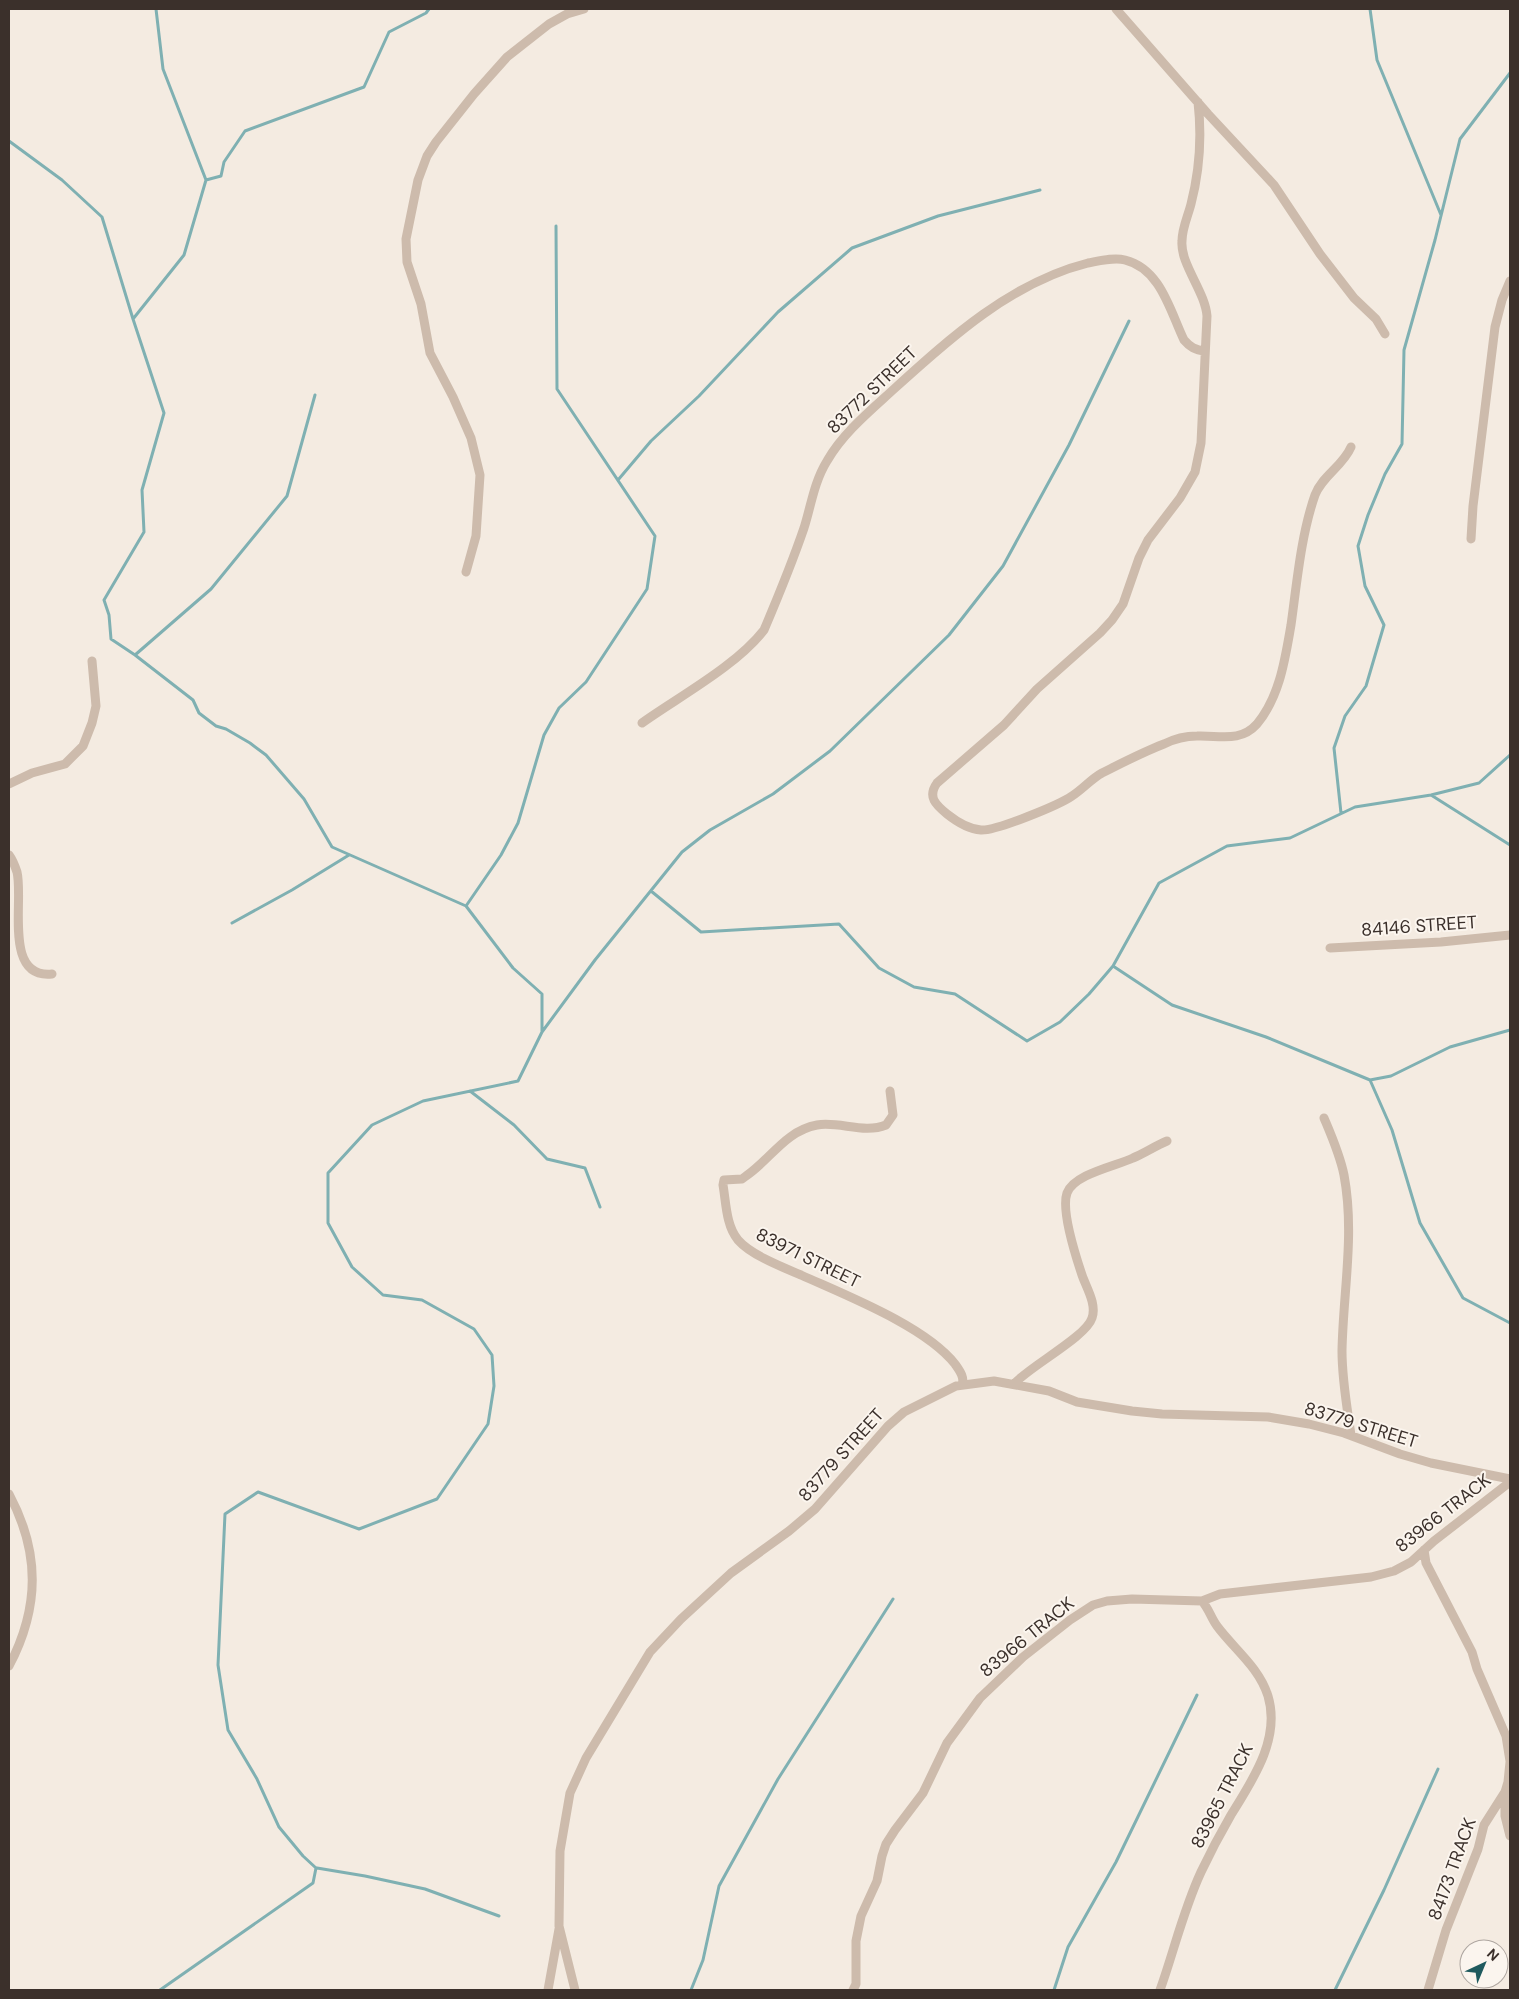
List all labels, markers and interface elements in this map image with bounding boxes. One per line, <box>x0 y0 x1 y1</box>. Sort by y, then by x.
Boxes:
street label: 83772 STREET <box>822 341 922 439</box>
street label: 84146 STREET <box>1360 910 1478 942</box>
street label: 83971 STREET <box>752 1222 864 1294</box>
street label: 83779 STREET <box>1301 1396 1421 1454</box>
street label: 83779 STREET <box>793 1403 889 1507</box>
street label: 83966 TRACK <box>1390 1468 1496 1558</box>
street label: 83966 TRACK <box>975 1591 1080 1683</box>
street label: 83965 TRACK <box>1185 1739 1259 1852</box>
street label: 84173 TRACK <box>1422 1814 1482 1924</box>
north arrow <box>1459 1939 1509 1989</box>
text: N <box>1483 1945 1503 1965</box>

